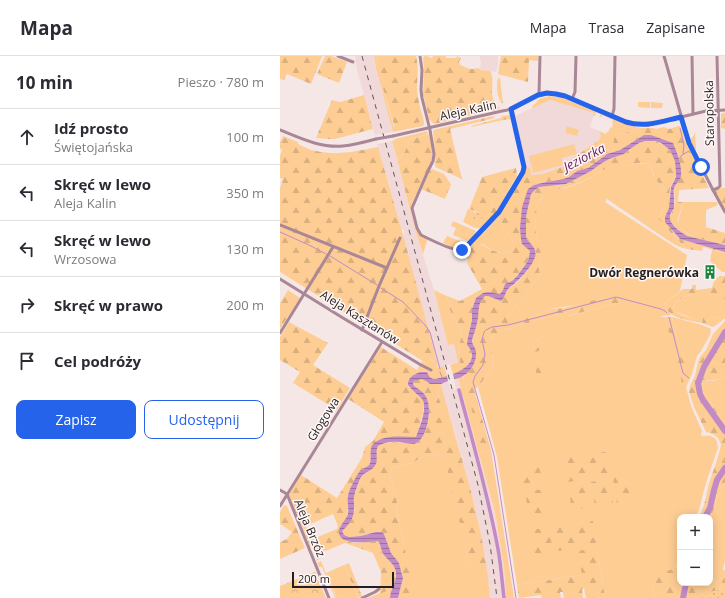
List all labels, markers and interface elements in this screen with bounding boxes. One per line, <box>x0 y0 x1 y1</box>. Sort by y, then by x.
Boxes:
text: Mapa <box>20 15 73 41</box>
text: Mapa <box>530 18 567 37</box>
text: Trasa <box>589 18 624 37</box>
text: Zapisane <box>646 18 705 37</box>
text: 10 min <box>16 71 73 94</box>
text: Pieszo · 780 m <box>178 73 264 91</box>
street label: Staropolska <box>700 80 718 146</box>
street label: Aleja Kalin <box>438 96 498 124</box>
text: Idź prosto <box>54 118 129 138</box>
icon: ahead <box>16 126 38 148</box>
text: 100 m <box>226 128 264 146</box>
text: Świętojańska <box>54 138 133 156</box>
water label: Jeziorka <box>557 138 609 177</box>
route start <box>692 158 710 176</box>
text: Skręć w lewo <box>54 174 151 194</box>
icon: left <box>16 182 38 204</box>
text: 350 m <box>226 184 264 202</box>
text: Aleja Kalin <box>54 194 116 212</box>
text: Skręć w lewo <box>54 230 151 250</box>
icon: left <box>16 238 38 260</box>
text: 130 m <box>226 240 264 258</box>
route end <box>453 241 471 259</box>
text: Wrzosowa <box>54 250 117 268</box>
place label: Dwór Regnerówka <box>589 264 699 281</box>
building icon: Dwór Regnerówka <box>702 264 718 280</box>
street label: Aleja Kasztanów <box>317 286 403 349</box>
icon: right <box>16 294 38 316</box>
text: Skręć w prawo <box>54 295 163 315</box>
text: 200 m <box>226 296 264 314</box>
icon: arrive <box>16 350 38 372</box>
text: Cel podróży <box>54 351 141 371</box>
street label: Głogowa <box>303 394 343 444</box>
button: Zapisz <box>16 400 136 439</box>
button: Udostępnij <box>144 400 264 439</box>
street label: Aleja Brzóz <box>290 496 330 560</box>
map controls <box>677 514 713 586</box>
button: + <box>677 514 713 550</box>
button: − <box>677 550 713 586</box>
scale bar <box>292 570 394 589</box>
text: 200 m <box>298 571 330 586</box>

